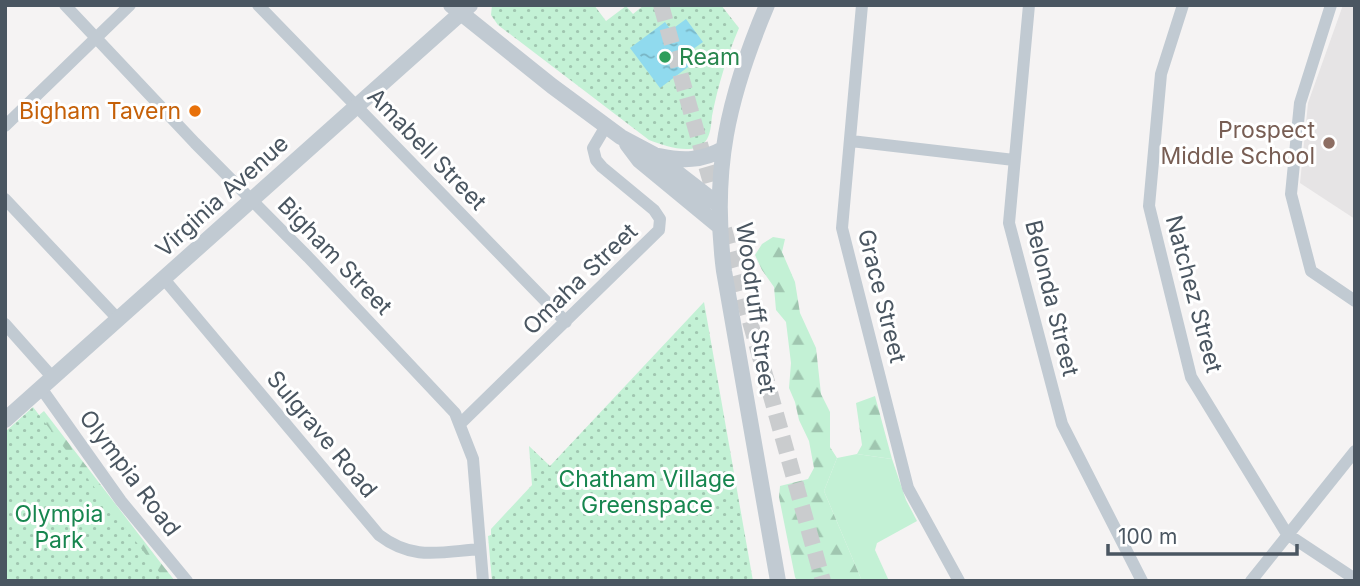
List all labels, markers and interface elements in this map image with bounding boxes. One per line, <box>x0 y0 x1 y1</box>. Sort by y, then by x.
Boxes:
place label: Ream <box>679 43 740 71</box>
marker: Ream <box>657 49 673 65</box>
street label: Amabell Street <box>362 82 493 216</box>
place label: Bigham Tavern <box>19 97 181 125</box>
marker: Bigham Tavern <box>187 103 203 119</box>
place label: Prospect Middle School <box>1160 116 1315 170</box>
street label: Virginia Avenue <box>150 129 294 263</box>
marker: Prospect Middle School <box>1321 135 1337 151</box>
street label: Bigham Street <box>272 191 398 321</box>
street label: Natchez Street <box>1160 212 1229 376</box>
street label: Omaha Street <box>517 217 643 341</box>
street label: Belonda Street <box>1019 217 1085 379</box>
street label: Woodruff Street <box>730 220 782 396</box>
street label: Grace Street <box>852 226 912 366</box>
street label: Sulgrave Road <box>261 365 383 503</box>
street label: Olympia Road <box>73 404 187 542</box>
park label: Chatham Village Greenspace <box>559 465 735 519</box>
park label: Olympia Park <box>15 500 103 554</box>
scale bar <box>1108 512 1297 556</box>
text: 100 m <box>1118 524 1177 549</box>

